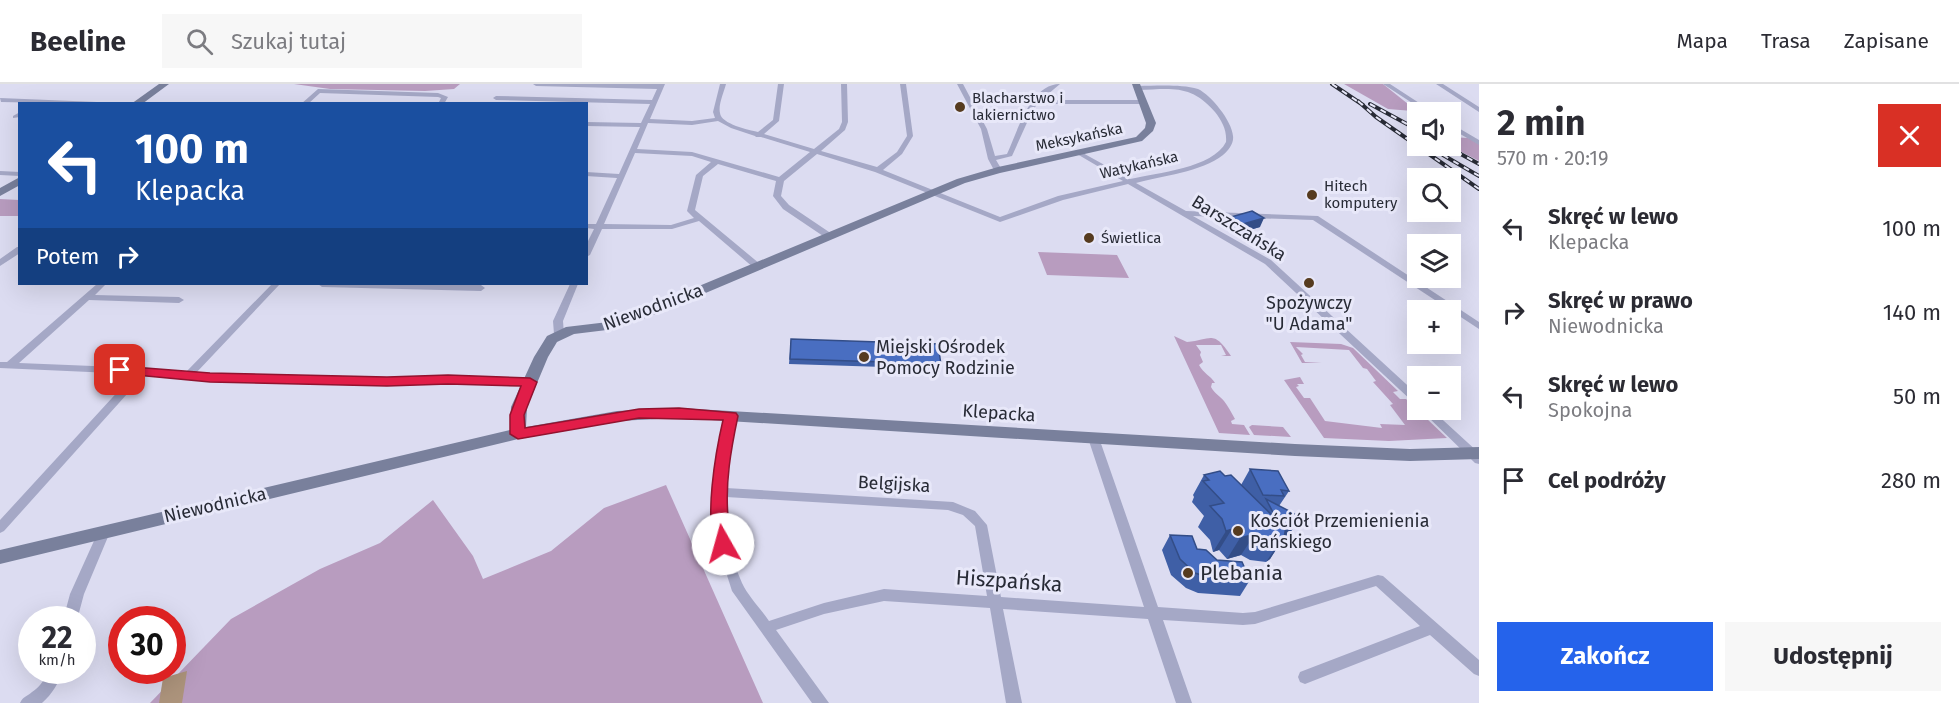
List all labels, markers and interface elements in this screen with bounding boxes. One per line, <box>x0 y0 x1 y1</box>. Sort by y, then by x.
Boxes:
search box <box>162 14 582 68</box>
text: Beeline <box>30 25 126 58</box>
icon: search <box>183 25 216 58</box>
text: Szukaj tutaj <box>231 28 346 55</box>
text: Mapa <box>1676 28 1728 54</box>
text: Trasa <box>1761 28 1811 54</box>
text: Zapisane <box>1844 28 1929 54</box>
place label: Blacharstwo i lakiernictwo <box>972 89 1063 124</box>
marker: Blacharstwo i lakiernictwo <box>953 100 967 114</box>
text: 2 min <box>1497 101 1586 145</box>
map controls <box>1407 102 1461 420</box>
button: sound <box>1407 102 1461 156</box>
button: close <box>1878 104 1941 167</box>
street label: Meksykańska <box>1034 119 1124 155</box>
text: 100 m <box>135 124 249 174</box>
icon: left <box>36 126 114 204</box>
text: 570 m · 20:19 <box>1497 146 1608 170</box>
street label: Watykańska <box>1098 147 1180 183</box>
button: search <box>1407 168 1461 222</box>
text: Klepacka <box>135 175 245 207</box>
place label: Hitech komputery <box>1324 177 1398 212</box>
marker: Hitech komputery <box>1305 188 1319 202</box>
street label: Barszczańska <box>1188 190 1290 266</box>
text: Skręć w lewo <box>1548 203 1678 230</box>
icon: left <box>1497 212 1530 245</box>
text: 100 m <box>1882 215 1941 242</box>
place label: Świetlica <box>1101 229 1161 247</box>
text: Klepacka <box>1548 230 1629 254</box>
marker: Świetlica <box>1082 231 1096 245</box>
button: layers <box>1407 234 1461 288</box>
icon: right <box>111 240 144 273</box>
text: Potem <box>36 243 99 270</box>
marker: Spożywczy "U Adama" <box>1302 276 1316 290</box>
street label: Niewodnicka <box>600 279 706 335</box>
text: Skręć w prawo <box>1548 287 1693 314</box>
place label: Spożywczy "U Adama" <box>1266 292 1352 335</box>
icon: right <box>1497 296 1530 329</box>
text: 140 m <box>1883 299 1941 326</box>
button: + <box>1407 300 1461 354</box>
text: Niewodnicka <box>1548 314 1664 338</box>
place label: Miejski Ośrodek Pomocy Rodzinie <box>876 336 1015 379</box>
pin <box>94 344 145 395</box>
marker: Miejski Ośrodek Pomocy Rodzinie <box>857 350 871 364</box>
icon: arrive <box>103 353 136 386</box>
button: − <box>1407 366 1461 420</box>
text: Skręć w lewo <box>1548 371 1678 398</box>
icon: left <box>1497 380 1530 413</box>
text: 50 m <box>1893 383 1941 410</box>
text: Spokojna <box>1548 398 1632 422</box>
street label: Klepacka <box>962 399 1036 427</box>
icon: arrive <box>1497 464 1530 497</box>
text: Cel podróży <box>1548 467 1666 494</box>
text: 280 m <box>1881 467 1941 494</box>
street label: Belgijska <box>857 471 931 497</box>
street label: Niewodnicka <box>162 483 268 527</box>
place label: Kościół Przemienienia Pańskiego <box>1250 510 1429 553</box>
position arrow <box>691 512 755 576</box>
marker: Kościół Przemienienia Pańskiego <box>1231 524 1245 538</box>
place label: Plebania <box>1200 560 1283 586</box>
street label: Hiszpańska <box>955 564 1063 598</box>
marker: Plebania <box>1181 566 1195 580</box>
speed limit sign: 30 <box>108 606 186 684</box>
text: 22 <box>41 620 73 656</box>
button: Zakończ <box>1497 622 1713 691</box>
button: Udostępnij <box>1725 622 1941 691</box>
text: km/h <box>38 651 76 669</box>

